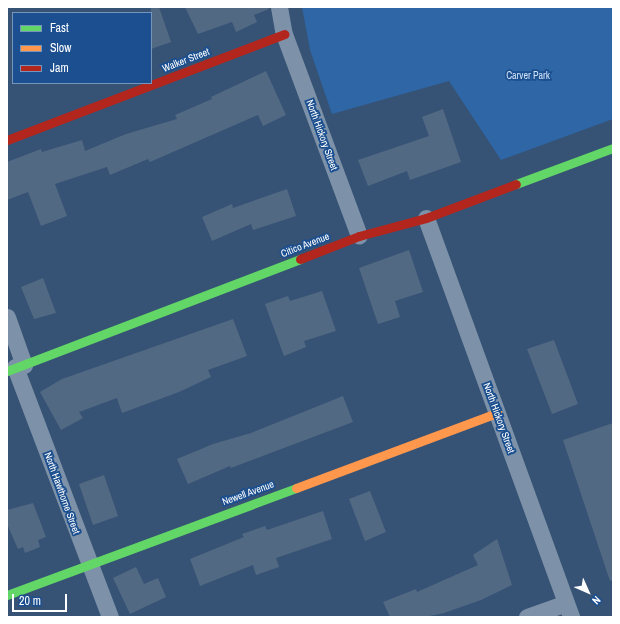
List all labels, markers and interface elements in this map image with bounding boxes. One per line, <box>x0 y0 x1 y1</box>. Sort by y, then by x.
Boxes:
legend <box>12 12 152 84</box>
text: Fast <box>50 20 69 36</box>
text: Slow <box>50 40 71 56</box>
street label: Walker Street <box>161 46 211 74</box>
text: Jam <box>50 60 69 76</box>
park label: Carver Park <box>506 70 550 82</box>
street label: North Hickory Street <box>304 98 340 172</box>
street label: Citico Avenue <box>279 230 331 260</box>
street label: North Hickory Street <box>481 381 517 455</box>
street label: North Hawthorne Street <box>42 450 82 536</box>
street label: Newell Avenue <box>220 478 276 508</box>
north arrow <box>568 572 608 612</box>
scale bar <box>14 586 69 612</box>
text: 20 m <box>19 593 41 609</box>
text: N <box>589 593 604 608</box>

